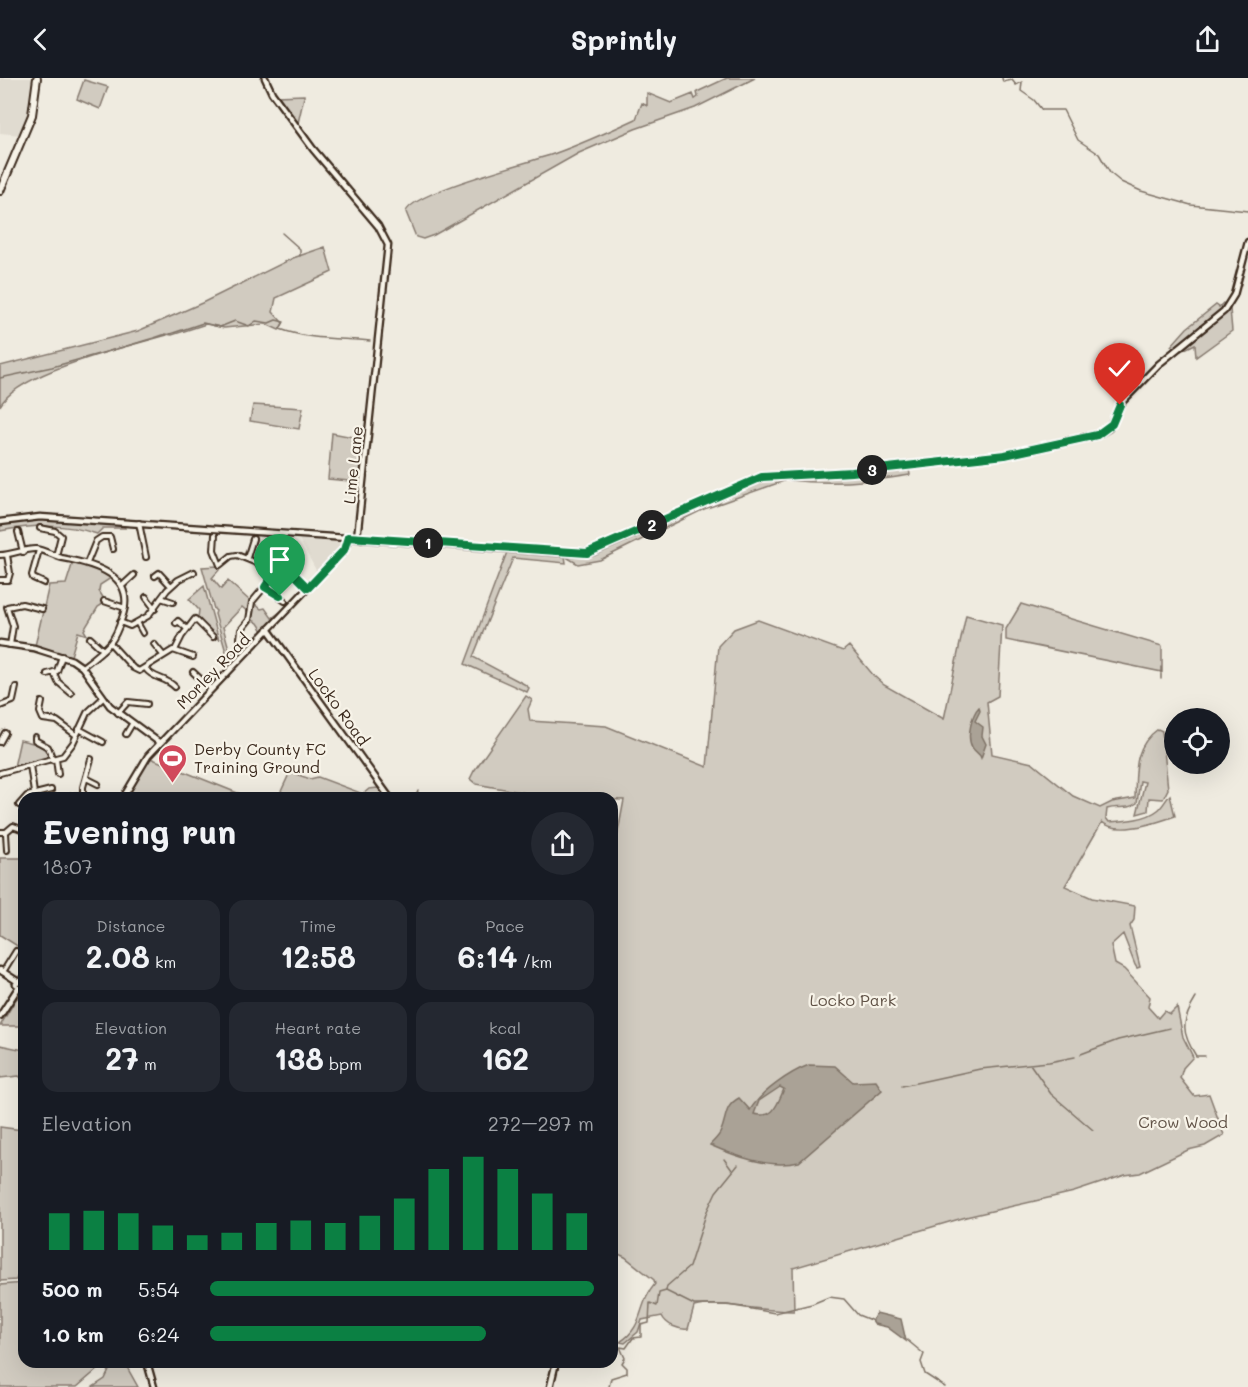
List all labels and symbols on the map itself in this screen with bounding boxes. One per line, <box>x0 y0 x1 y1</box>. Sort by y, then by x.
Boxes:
pin <box>1094 343 1145 405</box>
street label: Lime Lane <box>338 425 367 505</box>
pin: 3 <box>857 455 887 485</box>
pin: 2 <box>637 510 667 540</box>
pin: 1 <box>413 528 443 558</box>
pin <box>254 534 305 596</box>
street label: Morley Road <box>171 628 254 713</box>
street label: Locko Road <box>304 664 374 749</box>
place label: Derby County FC Training Ground <box>194 738 326 777</box>
sports icon: Derby County FC Training Ground <box>157 742 189 784</box>
park label: Locko Park <box>810 989 896 1010</box>
park label: Crow Wood <box>1138 1111 1228 1132</box>

